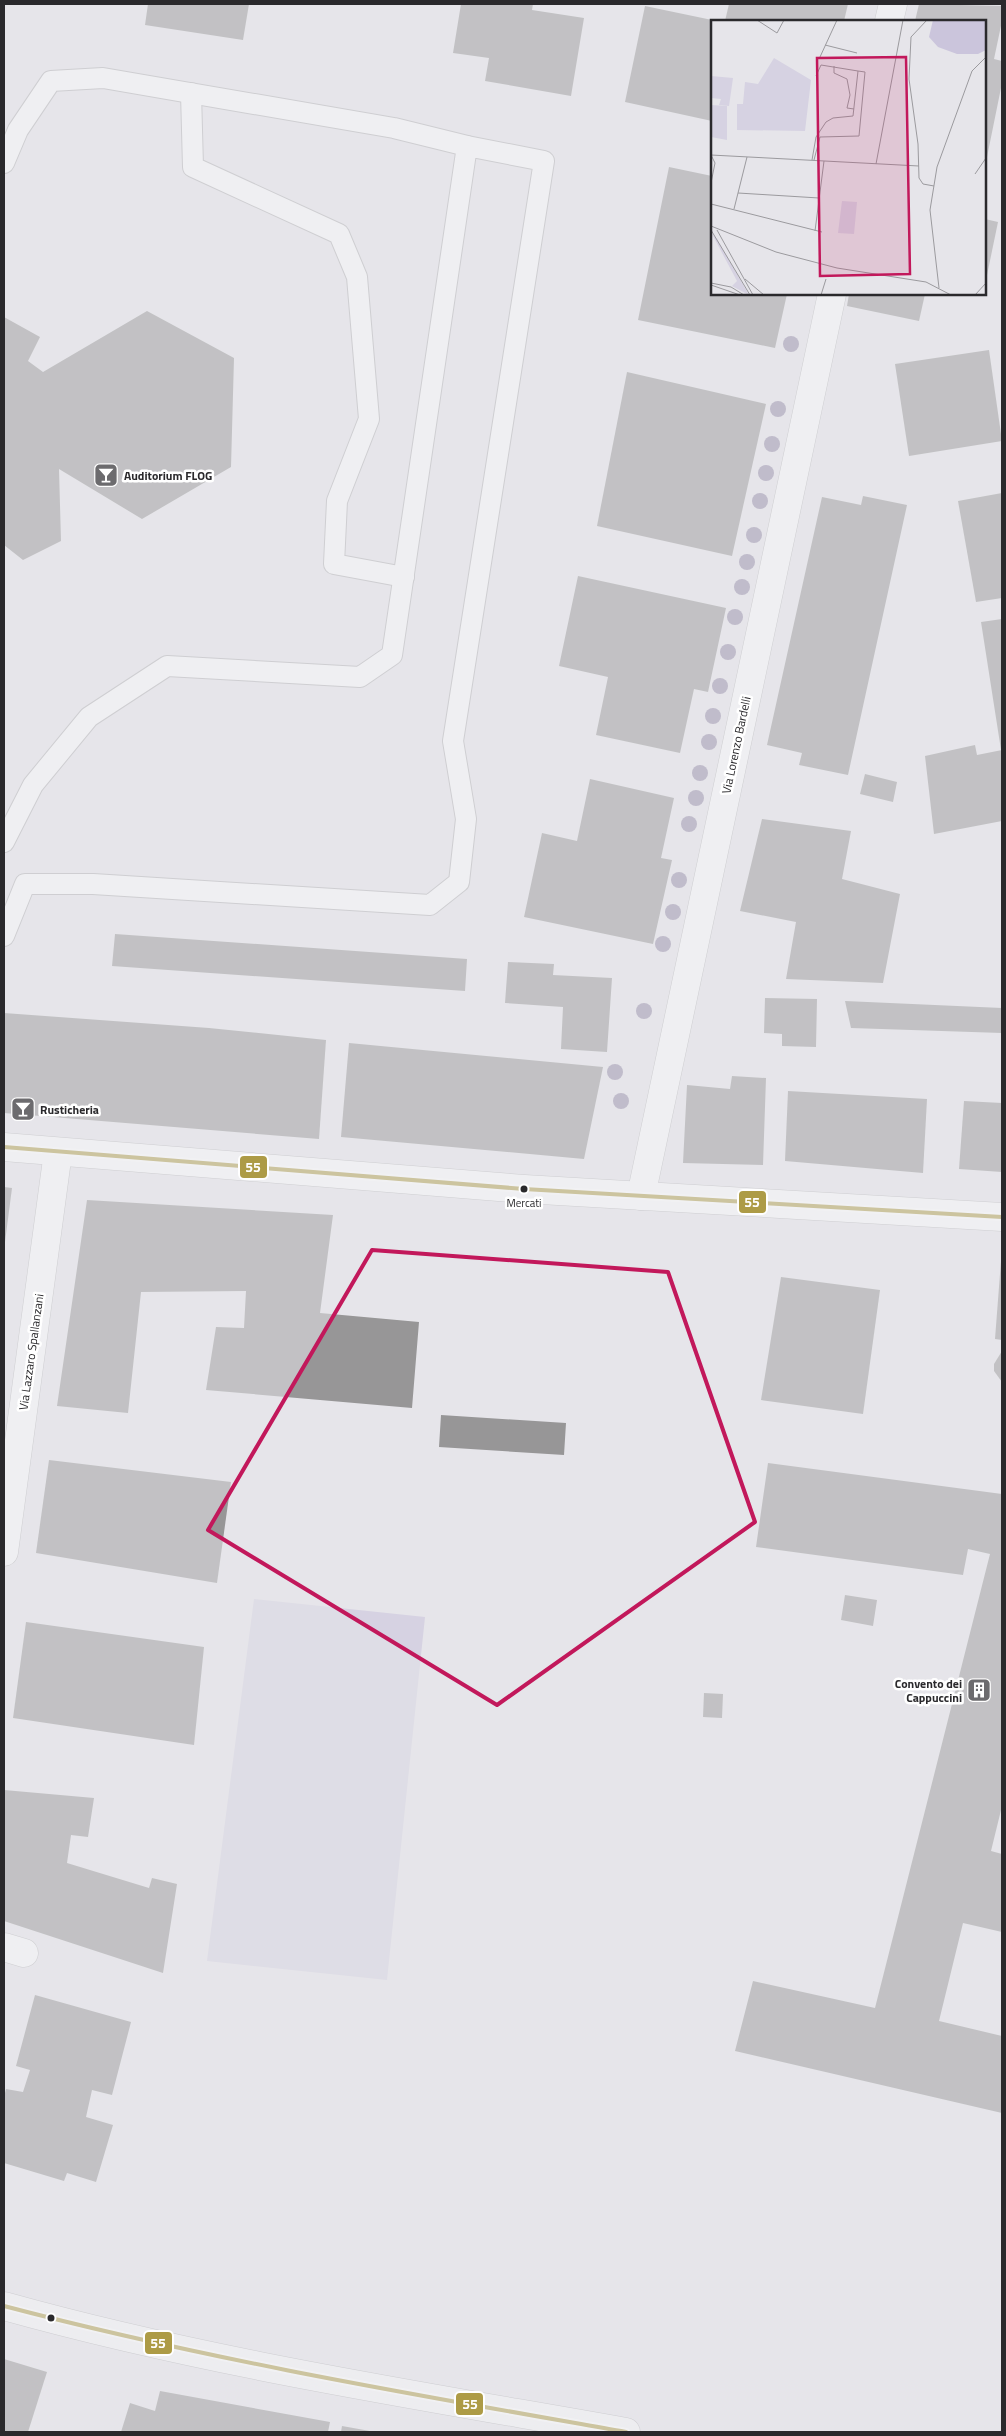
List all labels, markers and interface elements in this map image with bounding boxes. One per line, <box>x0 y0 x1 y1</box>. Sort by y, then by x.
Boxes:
inset map <box>711 20 986 295</box>
bar icon: Auditorium FLOG <box>93 462 119 488</box>
place label: Auditorium FLOG <box>124 466 212 485</box>
street label: Via Lorenzo Bardelli <box>716 694 756 796</box>
bar icon: Rusticheria <box>10 1096 36 1122</box>
place label: Rusticheria <box>40 1100 99 1119</box>
line badge: 55 <box>239 1155 268 1179</box>
text: 55 <box>245 1156 261 1177</box>
marker: Mercati <box>519 1184 529 1194</box>
line badge: 55 <box>738 1190 767 1214</box>
text: 55 <box>744 1191 760 1212</box>
place label: Mercati <box>506 1195 542 1211</box>
street label: Via Lazzaro Spallanzani <box>13 1293 49 1411</box>
place label: Convento dei Cappuccini <box>895 1674 962 1707</box>
building icon: Convento dei Cappuccini <box>966 1677 992 1703</box>
unlabelled marker <box>46 2313 56 2323</box>
line badge: 55 <box>144 2331 173 2355</box>
text: 55 <box>150 2332 166 2353</box>
line badge: 55 <box>455 2392 484 2416</box>
text: 55 <box>462 2393 478 2414</box>

